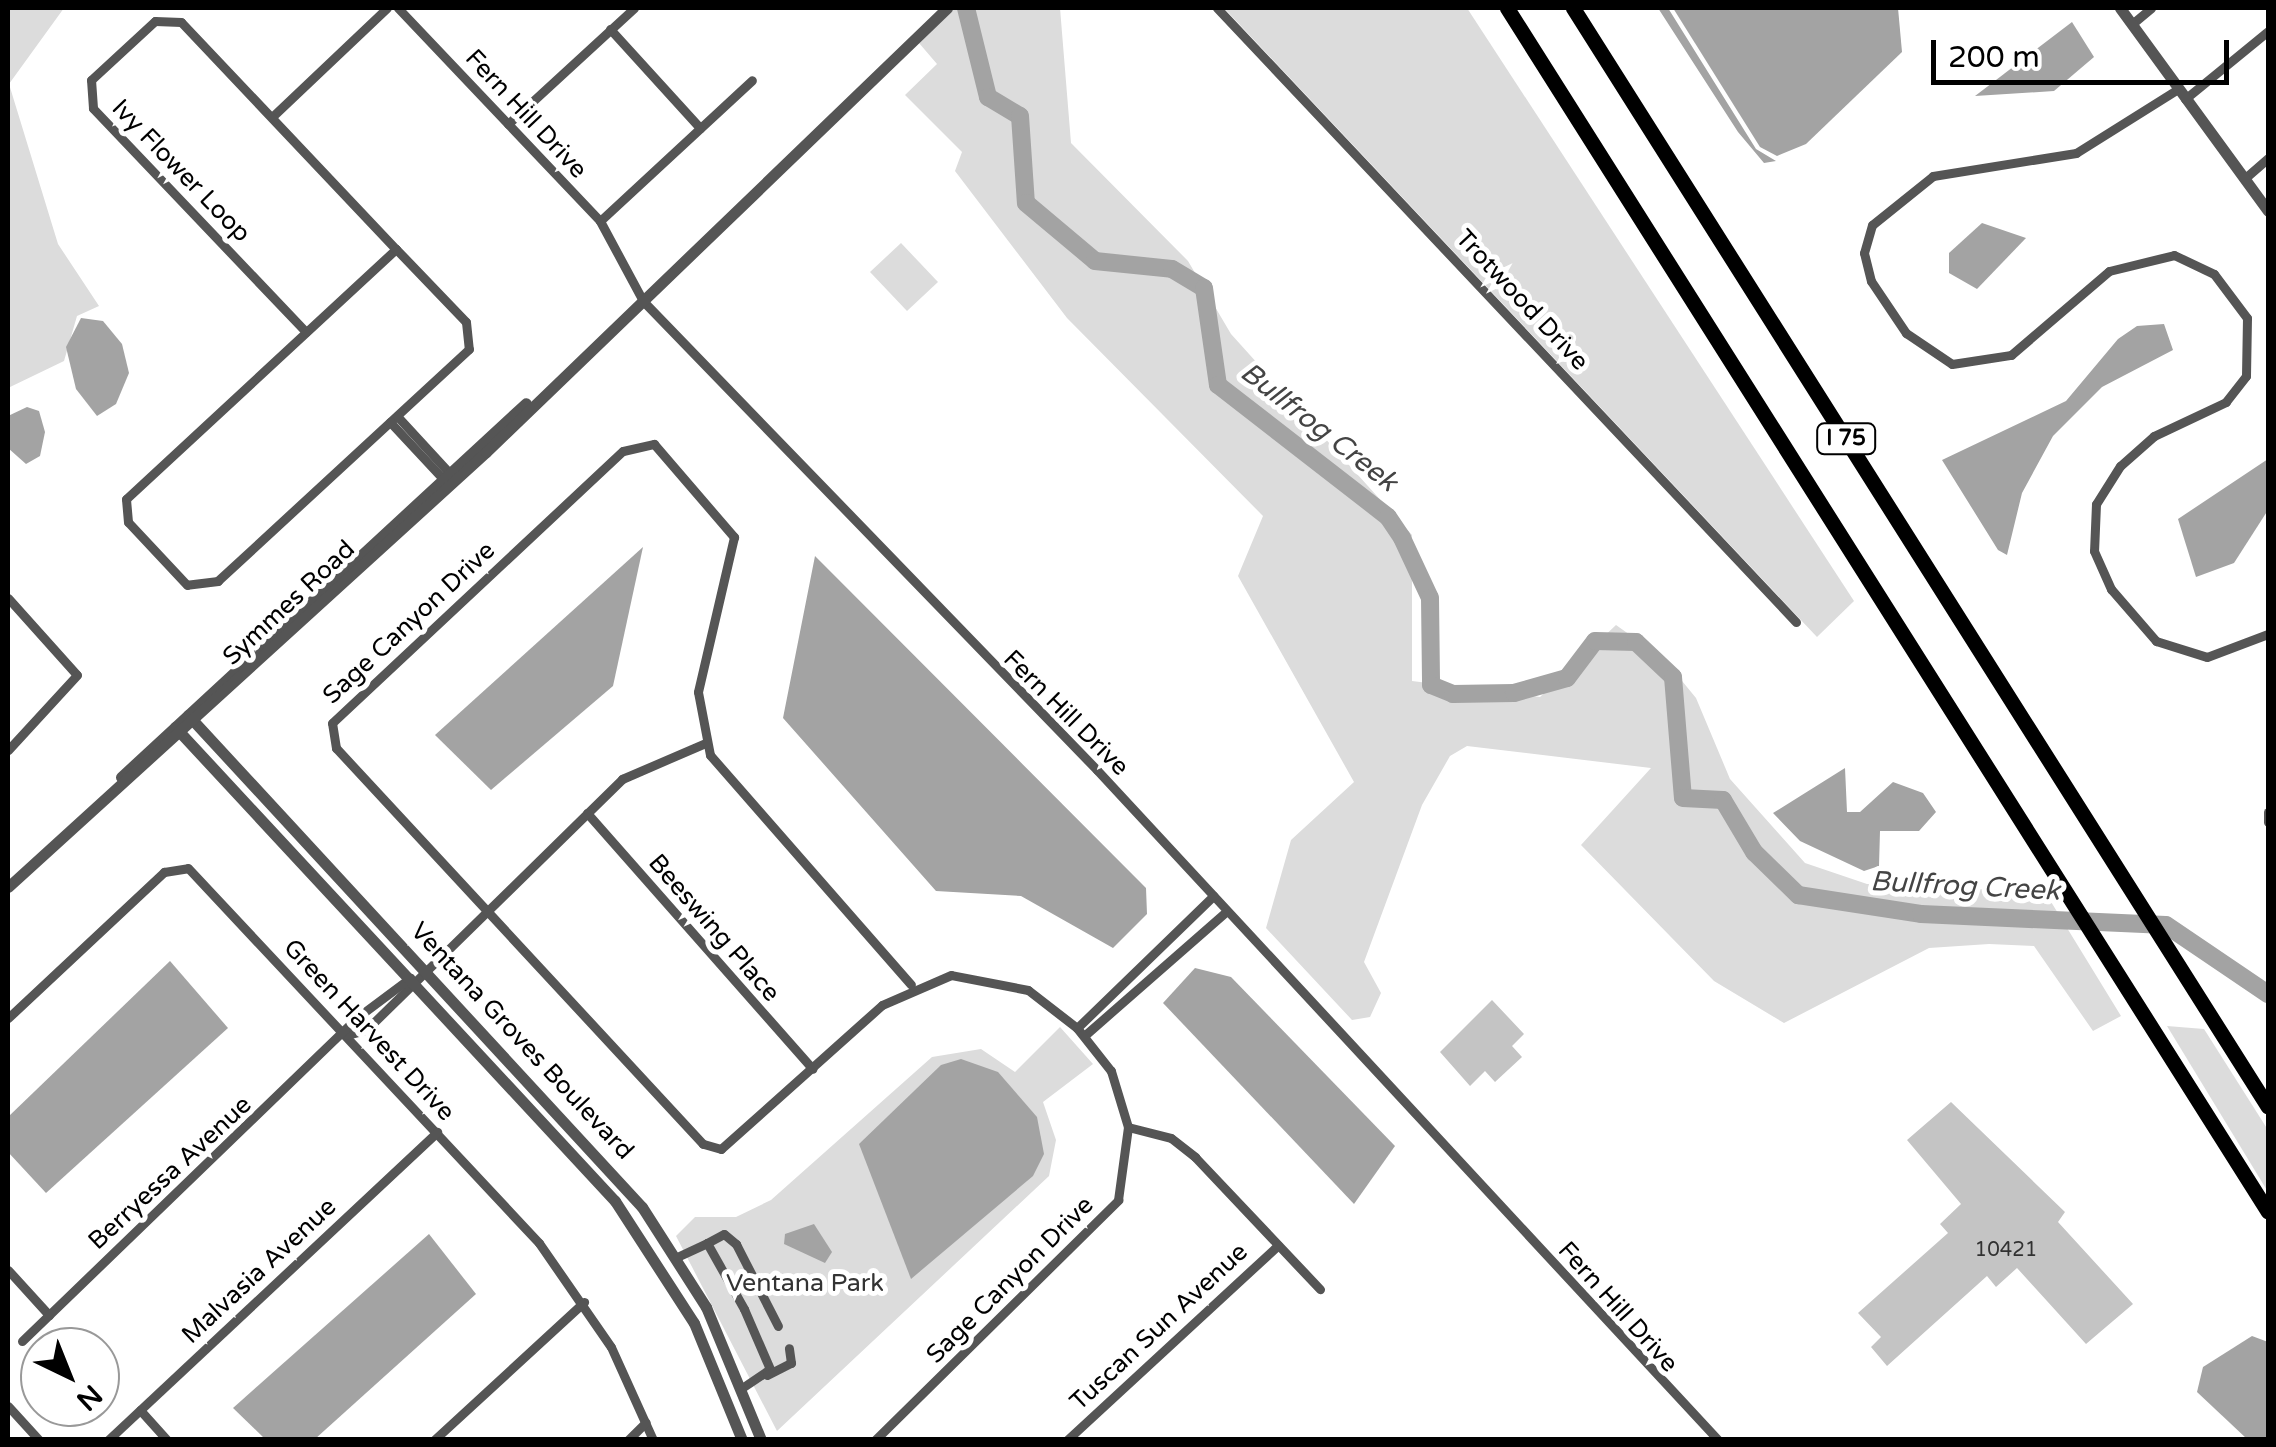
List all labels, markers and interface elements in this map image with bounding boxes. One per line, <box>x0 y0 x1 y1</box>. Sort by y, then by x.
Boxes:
scale bar <box>1936 20 2234 82</box>
text: 200 m <box>1948 39 2040 76</box>
street label: Fern Hill Drive <box>459 43 593 185</box>
street label: Ivy Flower Loop <box>105 93 257 249</box>
street label: Trotwood Drive <box>1449 223 1595 377</box>
water label: Bullfrog Creek <box>1234 355 1404 499</box>
road number: I 75 <box>1816 422 1876 456</box>
street label: Symmes Road <box>217 534 361 672</box>
street label: Sage Canyon Drive <box>317 536 501 710</box>
street label: Fern Hill Drive <box>997 644 1135 782</box>
street label: Beeswing Place <box>642 848 786 1008</box>
water label: Bullfrog Creek <box>1869 864 2061 908</box>
street label: Ventana Groves Boulevard <box>404 916 640 1166</box>
street label: Green Harvest Drive <box>277 933 461 1127</box>
street label: Berryessa Avenue <box>82 1090 258 1256</box>
street label: Sage Canyon Drive <box>920 1190 1100 1370</box>
street label: Malvasia Avenue <box>176 1192 342 1350</box>
street label: Fern Hill Drive <box>1552 1236 1684 1378</box>
street label: Tuscan Sun Avenue <box>1064 1237 1254 1417</box>
house number: 10421 <box>1975 1238 2037 1262</box>
park label: Ventana Park <box>726 1268 884 1298</box>
north arrow <box>20 1327 120 1427</box>
text: N <box>69 1377 109 1418</box>

